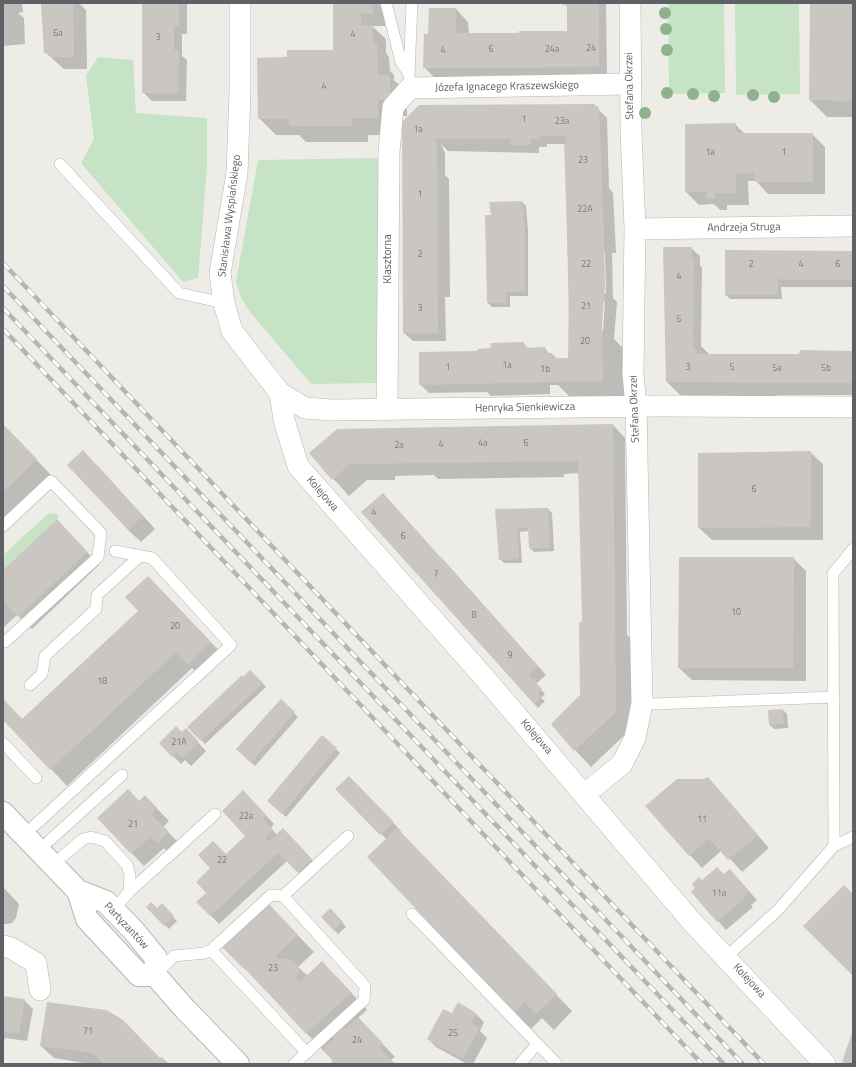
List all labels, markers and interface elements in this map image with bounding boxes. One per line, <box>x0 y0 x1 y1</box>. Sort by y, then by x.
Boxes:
house number: 6a <box>53 29 63 39</box>
house number: 4 <box>350 30 356 40</box>
house number: 3 <box>155 33 161 43</box>
house number: 24 <box>586 44 596 54</box>
house number: 6 <box>488 45 494 55</box>
house number: 24a <box>545 45 559 55</box>
house number: 4 <box>440 46 446 56</box>
street label: Stefana Okrzei <box>623 52 637 120</box>
street label: Józefa Ignacego Kraszewskiego <box>435 79 579 95</box>
house number: 4 <box>321 82 327 92</box>
house number: 1 <box>521 115 527 125</box>
house number: 23a <box>555 117 569 127</box>
house number: 1a <box>413 125 423 135</box>
house number: 1a <box>705 148 715 158</box>
house number: 1 <box>781 148 787 158</box>
street label: Stanisława Wyspiańskiego <box>216 154 244 278</box>
house number: 23 <box>578 156 588 166</box>
house number: 1 <box>417 190 423 200</box>
house number: 22A <box>577 205 593 215</box>
street label: Andrzeja Struga <box>707 221 781 235</box>
street label: Klasztorna <box>381 234 395 284</box>
house number: 2 <box>417 250 423 260</box>
house number: 22 <box>581 260 591 270</box>
house number: 2 <box>748 260 754 270</box>
house number: 4 <box>798 260 804 270</box>
house number: 6 <box>835 260 841 270</box>
house number: 4 <box>676 272 682 282</box>
house number: 21 <box>581 302 591 312</box>
house number: 3 <box>417 304 423 314</box>
house number: 5 <box>676 315 682 325</box>
house number: 20 <box>580 337 590 347</box>
house number: 1a <box>502 361 512 371</box>
house number: 1 <box>445 363 451 373</box>
house number: 3 <box>685 363 691 373</box>
house number: 5 <box>729 363 735 373</box>
house number: 5a <box>772 364 782 374</box>
house number: 5b <box>821 364 831 374</box>
house number: 1b <box>540 365 550 375</box>
street label: Stefana Okrzei <box>627 375 643 443</box>
street label: Henryka Sienkiewicza <box>475 401 575 415</box>
house number: 4a <box>478 439 488 449</box>
house number: 6 <box>523 439 529 449</box>
house number: 4 <box>438 440 444 450</box>
house number: 2a <box>394 441 404 451</box>
street label: Kolejowa <box>303 474 341 514</box>
house number: 6 <box>751 485 757 495</box>
house number: 4 <box>371 508 377 518</box>
house number: 6 <box>400 532 406 542</box>
house number: 7 <box>433 570 439 580</box>
house number: 10 <box>731 608 741 618</box>
house number: 8 <box>471 611 477 621</box>
house number: 20 <box>170 622 180 632</box>
house number: 9 <box>507 651 513 661</box>
house number: 18 <box>97 677 107 687</box>
street label: Kolejowa <box>517 717 555 757</box>
house number: 21A <box>171 738 187 748</box>
house number: 22a <box>239 812 253 822</box>
house number: 11 <box>697 815 707 825</box>
house number: 21 <box>128 820 138 830</box>
house number: 22 <box>217 856 227 866</box>
house number: 11a <box>712 889 726 899</box>
street label: Partyzantów <box>101 900 151 952</box>
street label: Kolejowa <box>730 961 768 1001</box>
house number: 23 <box>268 964 278 974</box>
house number: 71 <box>83 1027 93 1037</box>
house number: 25 <box>448 1029 458 1039</box>
house number: 24 <box>352 1036 362 1046</box>

